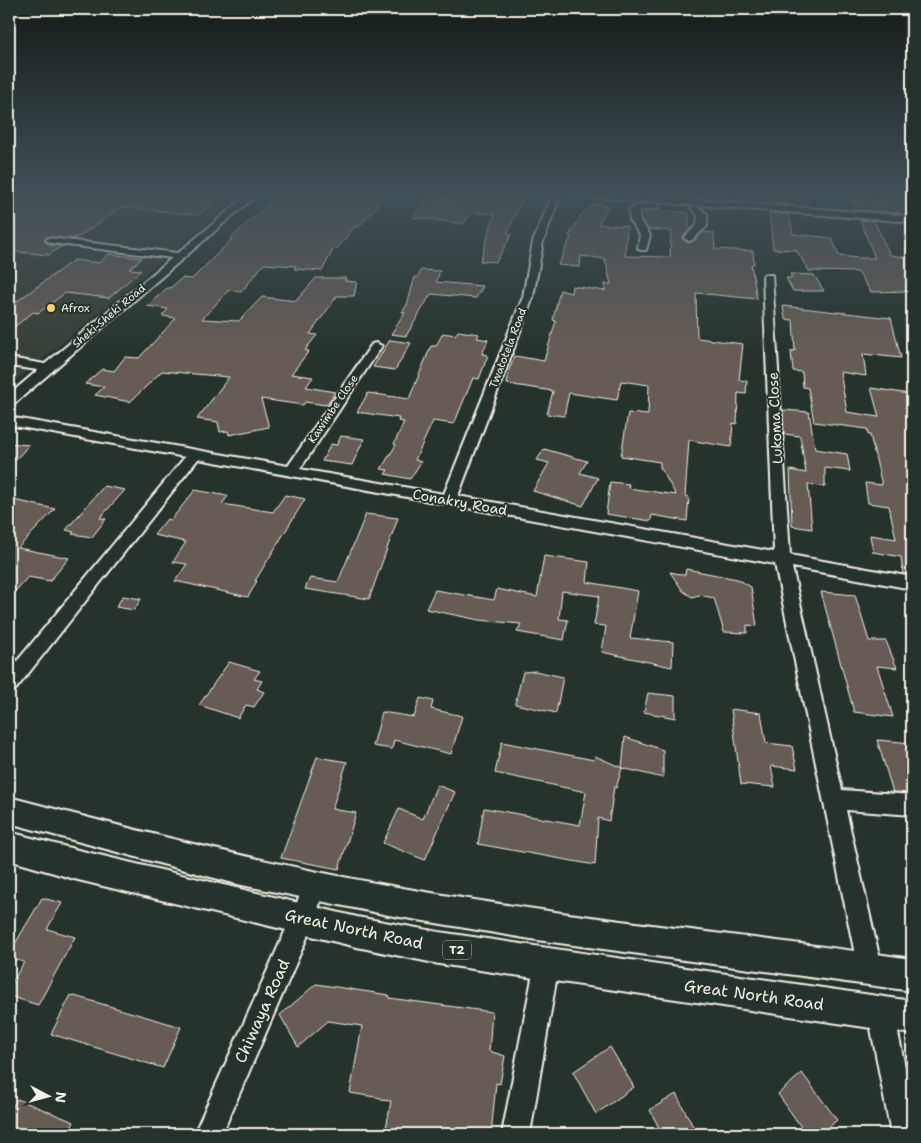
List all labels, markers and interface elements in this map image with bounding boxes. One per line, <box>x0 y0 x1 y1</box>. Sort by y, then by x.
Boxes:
street label: Sheki-Sheki Road <box>69 281 149 351</box>
place label: Afrox <box>61 301 90 316</box>
marker: Afrox <box>45 302 57 314</box>
street label: Twatotela Road <box>486 306 530 390</box>
street label: Kawimbe Close <box>305 372 361 446</box>
street label: Lukoma Close <box>764 372 786 464</box>
street label: Conakry Road <box>411 485 509 519</box>
street label: Great North Road <box>283 904 425 954</box>
road number: T2 <box>443 940 471 960</box>
street label: Chiwaya Road <box>230 956 294 1066</box>
street label: Great North Road <box>683 975 825 1015</box>
north arrow <box>22 1070 72 1120</box>
text: N <box>51 1091 70 1104</box>

